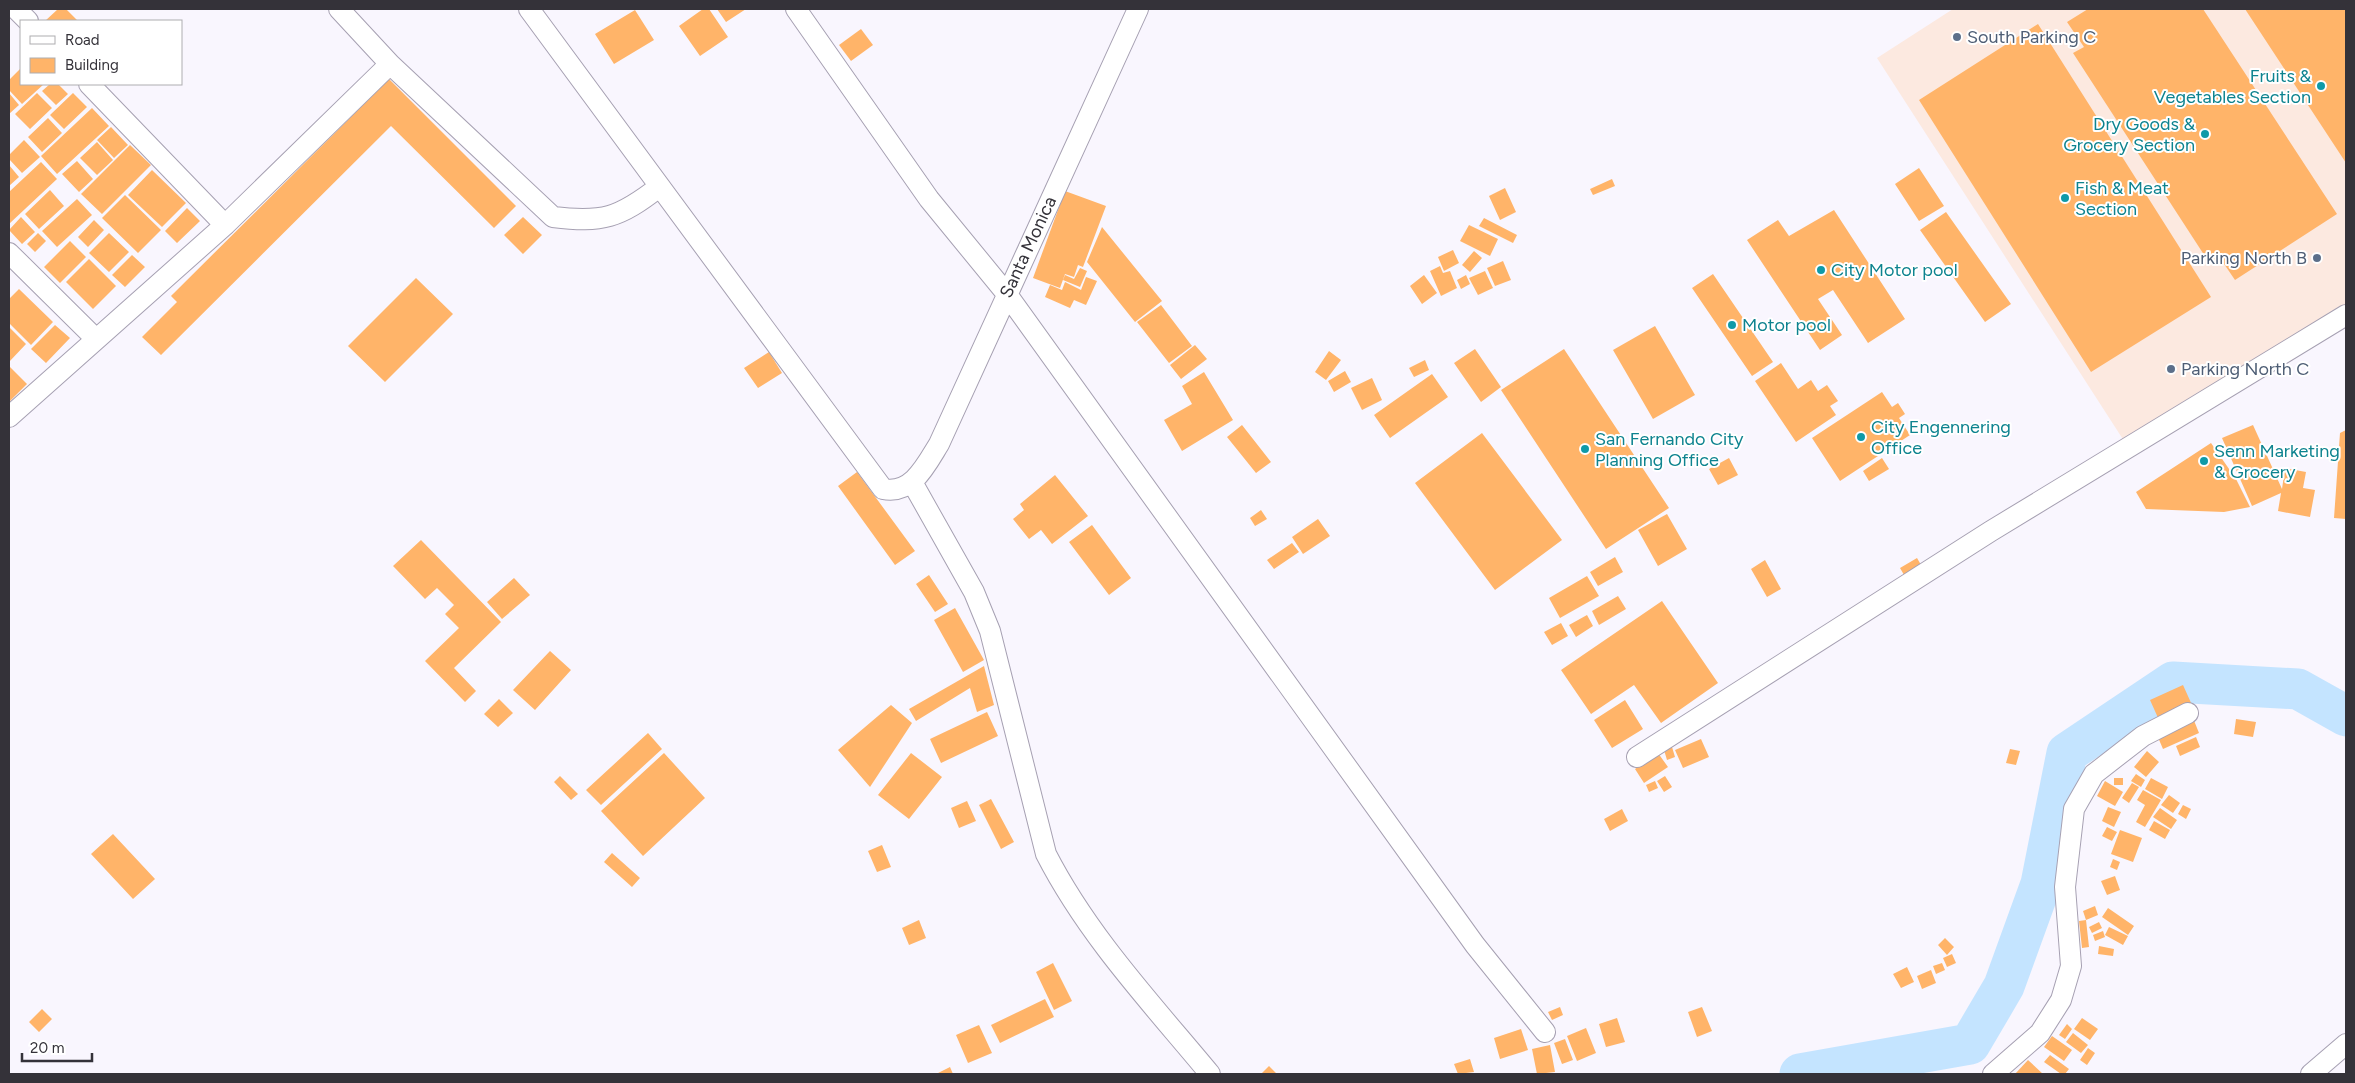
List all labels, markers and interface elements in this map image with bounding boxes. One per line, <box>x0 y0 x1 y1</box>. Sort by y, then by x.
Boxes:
legend <box>20 20 182 85</box>
place label: South Parking C <box>1967 26 2096 48</box>
text: Road <box>65 31 100 49</box>
marker: South Parking C <box>1951 31 1963 43</box>
text: Building <box>65 56 119 74</box>
place label: Fruits & Vegetables Section <box>2154 65 2311 108</box>
marker: Fruits & Vegetables Section <box>2315 80 2327 92</box>
place label: Dry Goods & Grocery Section <box>2063 113 2195 156</box>
marker: Dry Goods & Grocery Section <box>2199 128 2211 140</box>
place label: Fish & Meat Section <box>2075 177 2169 220</box>
marker: Fish & Meat Section <box>2059 192 2071 204</box>
street label: Santa Monica <box>995 193 1061 301</box>
place label: Parking North B <box>2181 247 2307 269</box>
marker: Parking North B <box>2311 252 2323 264</box>
place label: City Motor pool <box>1831 259 1958 281</box>
marker: City Motor pool <box>1815 264 1827 276</box>
place label: Motor pool <box>1742 314 1831 336</box>
marker: Motor pool <box>1726 319 1738 331</box>
place label: Parking North C <box>2181 358 2309 380</box>
marker: Parking North C <box>2165 363 2177 375</box>
place label: City Engennering Office <box>1871 416 2011 459</box>
place label: San Fernando City Planning Office <box>1595 428 1744 471</box>
marker: City Engennering Office <box>1855 431 1867 443</box>
place label: Senn Marketing & Grocery <box>2214 440 2340 483</box>
marker: San Fernando City Planning Office <box>1579 443 1591 455</box>
marker: Senn Marketing & Grocery <box>2198 455 2210 467</box>
scale bar <box>22 1030 92 1062</box>
text: 20 m <box>30 1039 64 1057</box>

